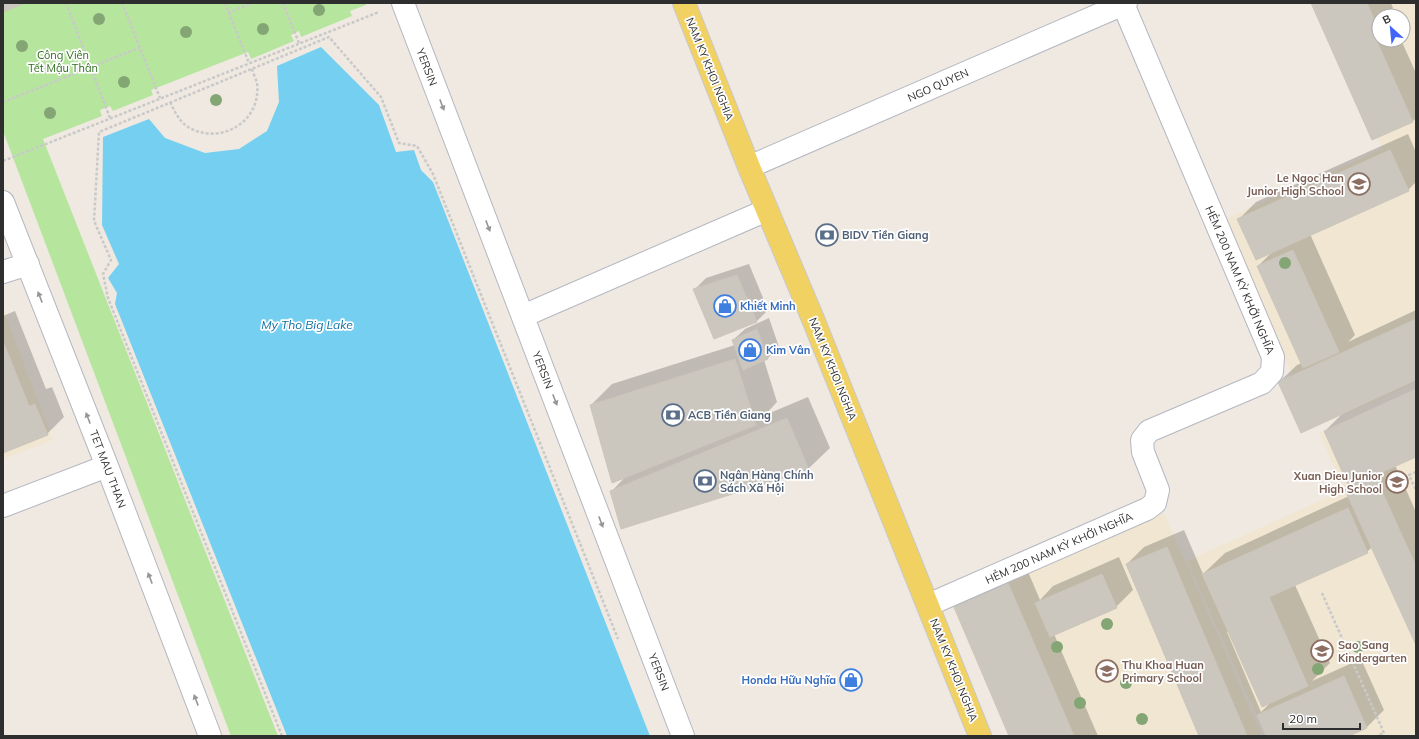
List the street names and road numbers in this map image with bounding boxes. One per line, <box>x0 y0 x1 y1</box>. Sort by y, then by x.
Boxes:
street label: NAM KY KHOI NGHIA <box>683 15 737 123</box>
street label: YERSIN <box>413 45 440 88</box>
street label: NGO QUYEN <box>905 65 971 105</box>
street label: HẺM 200 NAM KỲ KHỞI NGHĨA <box>1202 204 1278 356</box>
street label: NAM KY KHOI NGHIA <box>806 315 860 423</box>
street label: YERSIN <box>529 348 556 391</box>
street label: TET MAU THAN <box>87 428 129 510</box>
street label: HẺM 200 NAM KỲ KHỞI NGHĨA <box>983 509 1135 587</box>
street label: NAM KY KHOI NGHIA <box>927 616 981 724</box>
street label: YERSIN <box>645 650 672 693</box>

